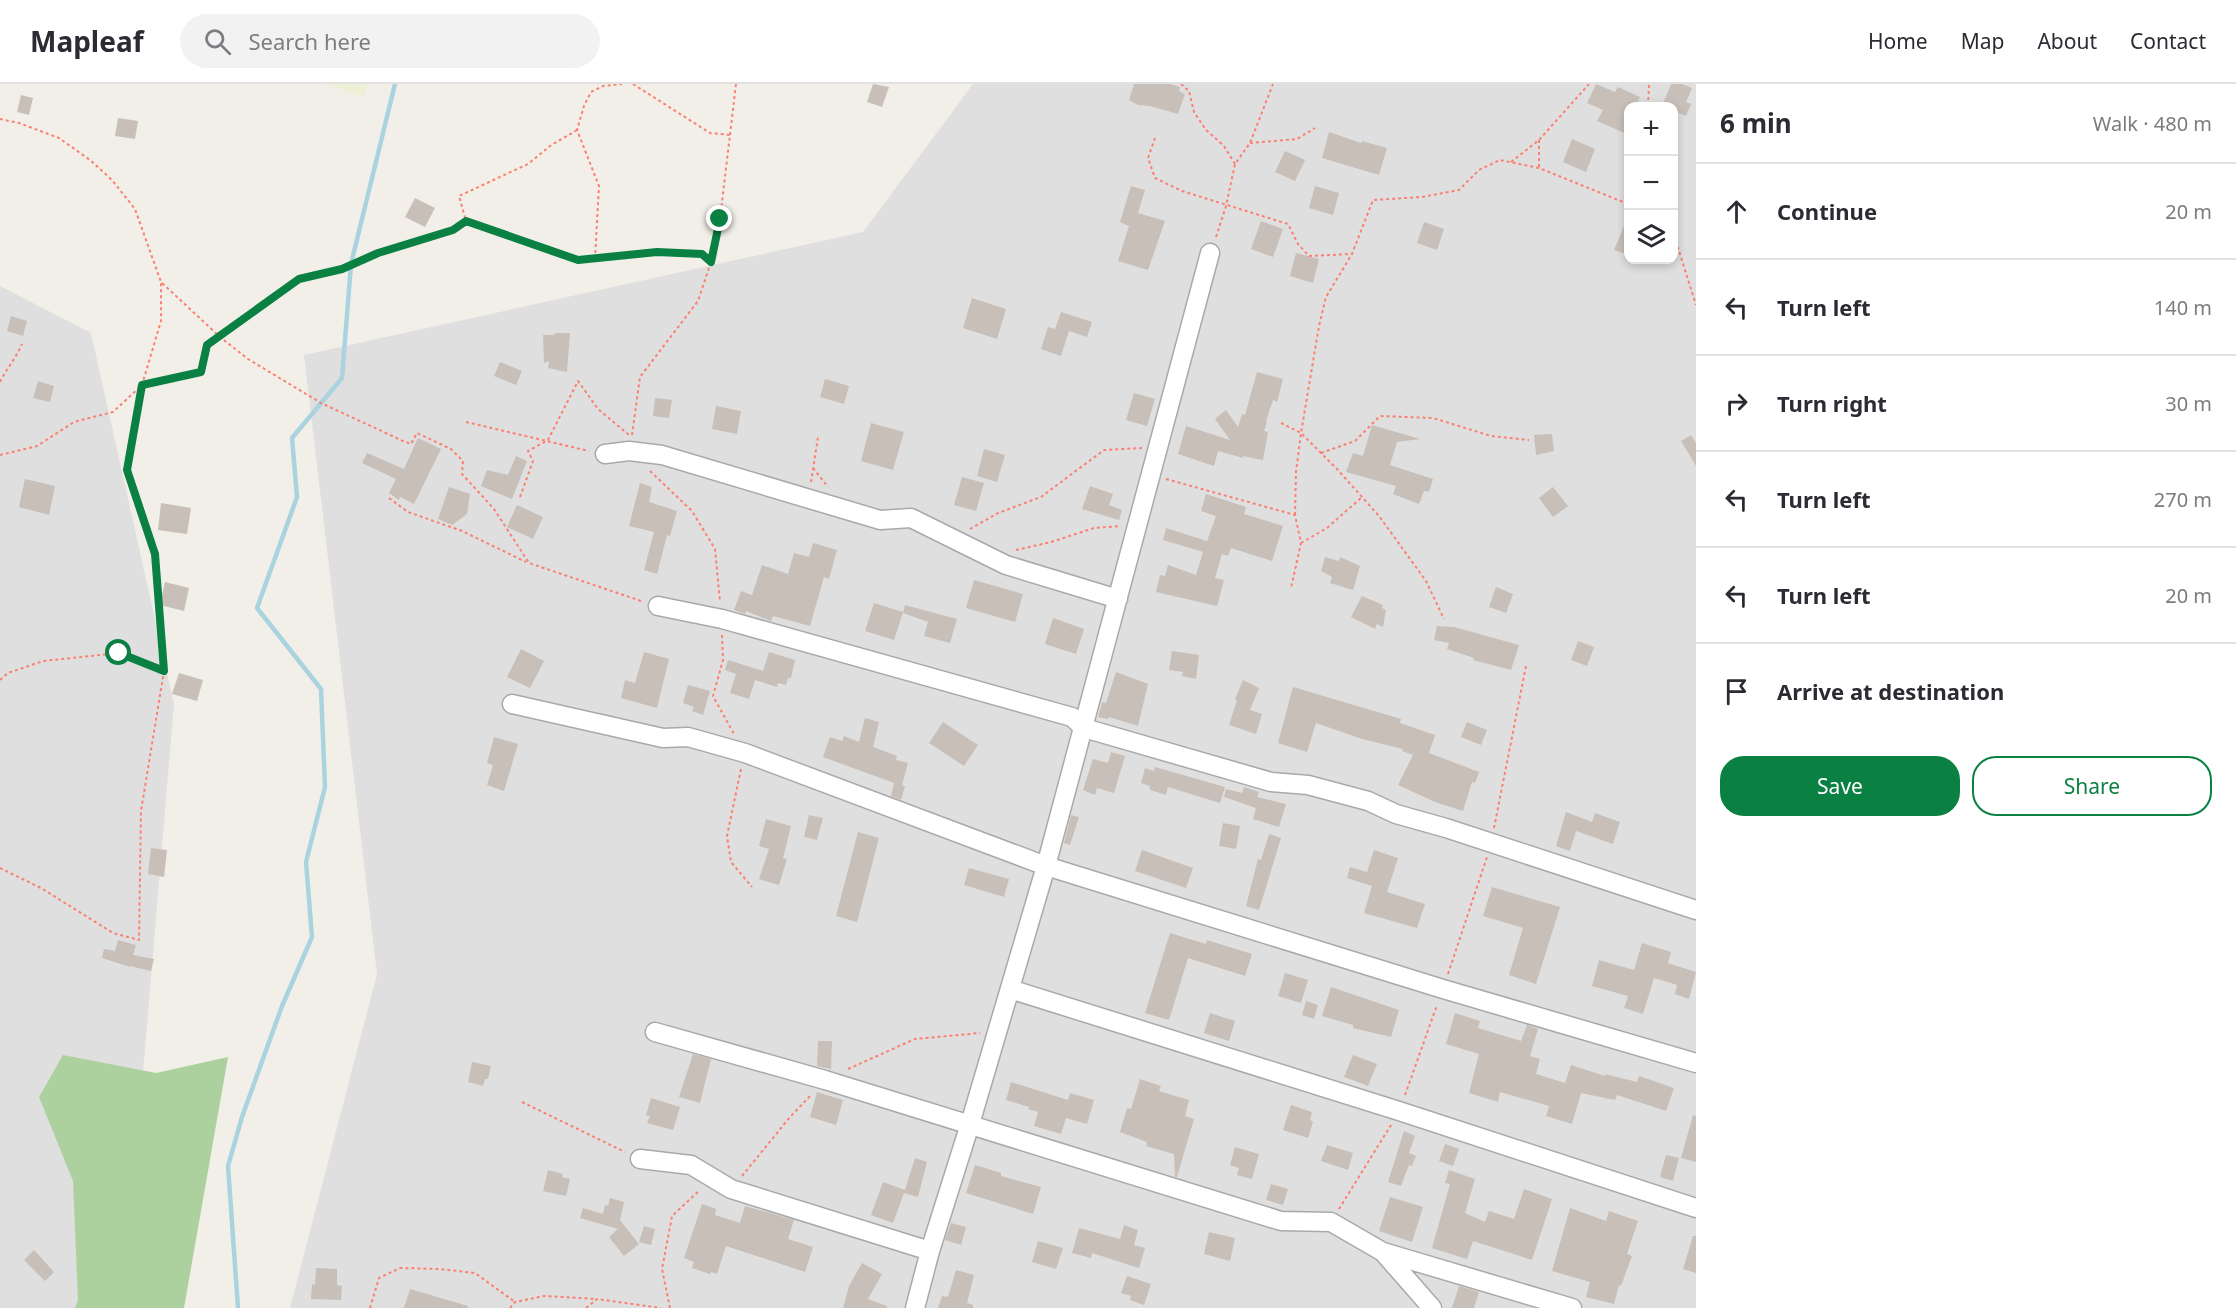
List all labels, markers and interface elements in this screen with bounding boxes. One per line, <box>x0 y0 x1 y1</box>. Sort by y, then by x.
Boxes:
search box <box>180 14 600 68</box>
text: Mapleaf <box>30 22 144 60</box>
icon: search <box>201 25 234 58</box>
text: Search here <box>249 26 371 56</box>
text: Home <box>1868 27 1928 55</box>
text: Map <box>1961 27 2004 55</box>
text: About <box>2037 27 2097 55</box>
text: Contact <box>2130 27 2206 55</box>
map controls <box>1624 102 1678 264</box>
button: + <box>1624 102 1678 156</box>
text: 6 min <box>1720 105 1792 141</box>
text: Walk · 480 m <box>2093 110 2212 137</box>
button: − <box>1624 156 1678 210</box>
icon: ahead <box>1720 195 1753 228</box>
text: Continue <box>1777 196 1877 226</box>
text: 20 m <box>2165 198 2212 225</box>
route end <box>706 205 732 231</box>
button: layers <box>1624 210 1678 264</box>
icon: left <box>1720 291 1753 324</box>
text: Turn left <box>1777 292 1871 322</box>
text: 140 m <box>2154 294 2212 321</box>
icon: right <box>1720 387 1753 420</box>
text: Turn right <box>1777 388 1887 418</box>
text: 30 m <box>2165 390 2212 417</box>
icon: left <box>1720 483 1753 516</box>
text: Turn left <box>1777 484 1871 514</box>
text: 270 m <box>2154 486 2212 513</box>
icon: left <box>1720 579 1753 612</box>
text: Turn left <box>1777 580 1871 610</box>
text: 20 m <box>2165 582 2212 609</box>
route start <box>105 639 131 665</box>
icon: arrive <box>1720 675 1753 708</box>
text: Arrive at destination <box>1777 676 2004 706</box>
button: Save <box>1720 756 1960 816</box>
button: Share <box>1972 756 2212 816</box>

